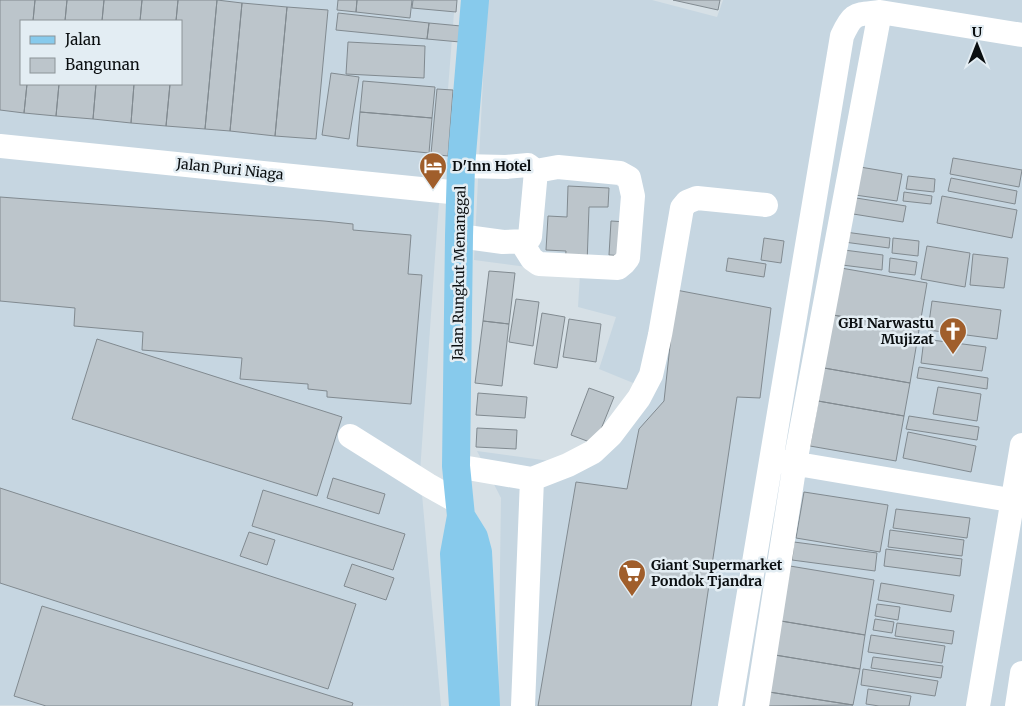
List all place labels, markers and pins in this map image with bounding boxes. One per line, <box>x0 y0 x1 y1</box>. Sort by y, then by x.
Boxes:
hotel icon: D'Inn Hotel <box>418 151 448 190</box>
place label: D'Inn Hotel <box>452 157 532 175</box>
place label: GBI Narwastu Mujizat <box>838 314 934 348</box>
church icon: GBI Narwastu Mujizat <box>938 316 968 355</box>
place label: Giant Supermarket Pondok Tjandra <box>651 556 783 590</box>
supermarket icon: Giant Supermarket Pondok Tjandra <box>617 558 647 597</box>

